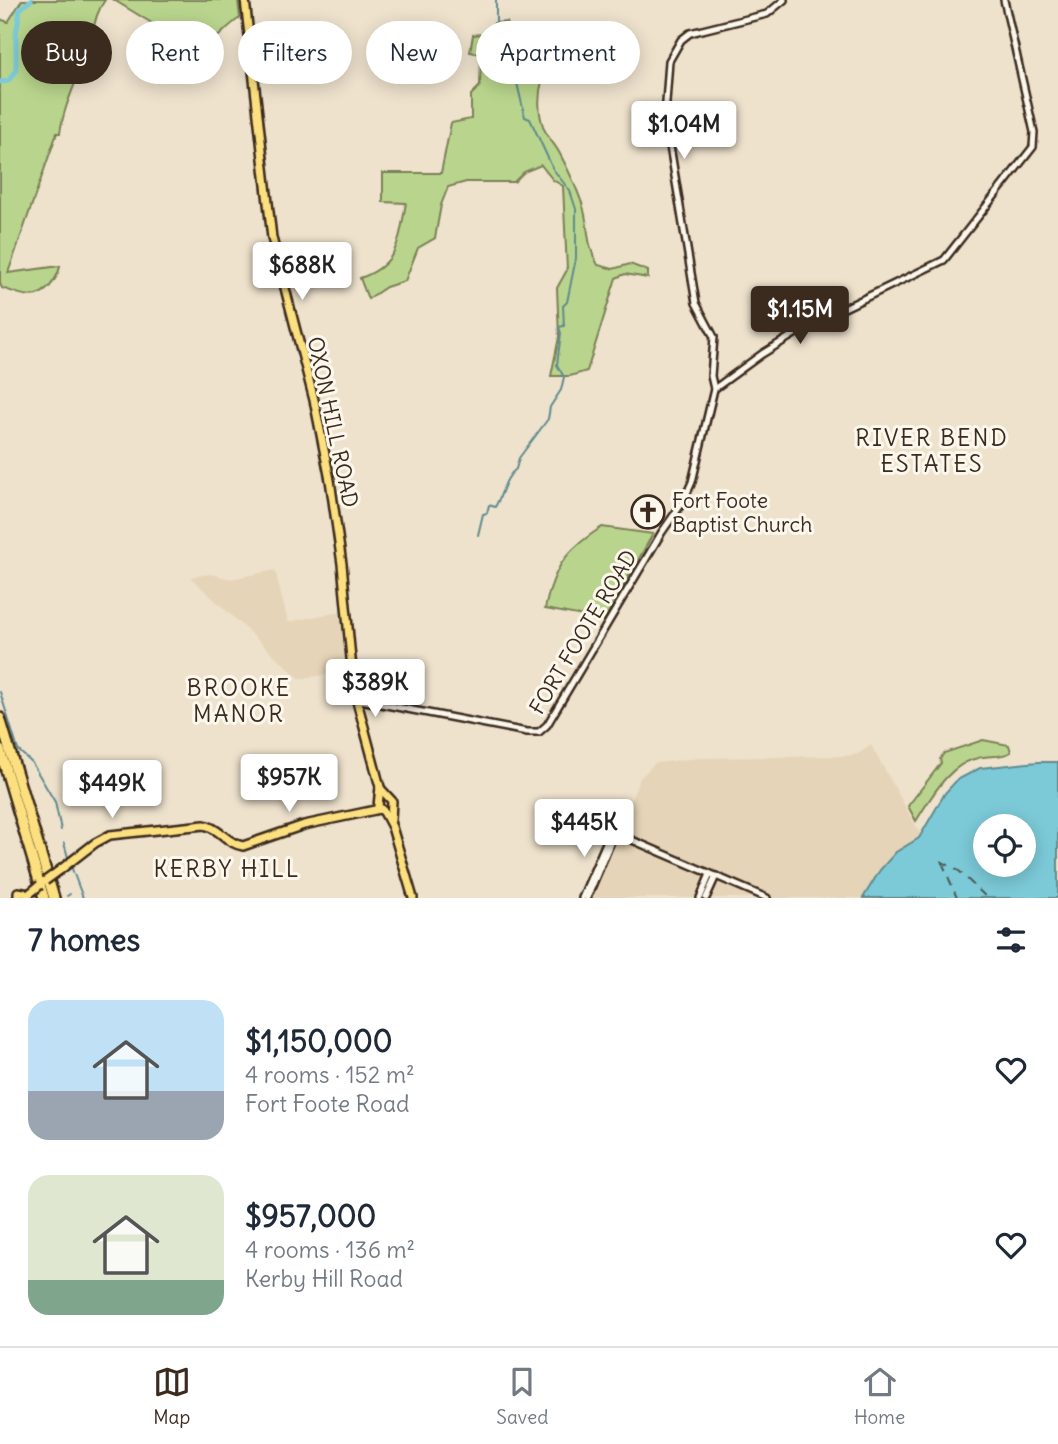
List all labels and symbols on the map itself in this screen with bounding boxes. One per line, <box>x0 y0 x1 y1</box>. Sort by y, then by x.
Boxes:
pin: $1.04M <box>627 102 741 161</box>
pin: $688K <box>253 243 351 302</box>
pin: $1.15M <box>743 286 857 346</box>
street label: OXON HILL ROAD <box>302 334 364 510</box>
district label: RIVER BEND ESTATES <box>855 423 1009 478</box>
place label: Fort Foote Baptist Church <box>672 487 812 538</box>
church icon: Fort Foote Baptist Church <box>629 493 667 531</box>
street label: FORT FOOTE ROAD <box>523 545 643 719</box>
pin: $389K <box>326 660 424 719</box>
district label: BROOKE MANOR <box>187 673 291 728</box>
pin: $957K <box>240 754 338 814</box>
pin: $449K <box>63 760 161 820</box>
pin: $445K <box>535 800 633 859</box>
district label: KERBY HILL <box>154 854 300 883</box>

